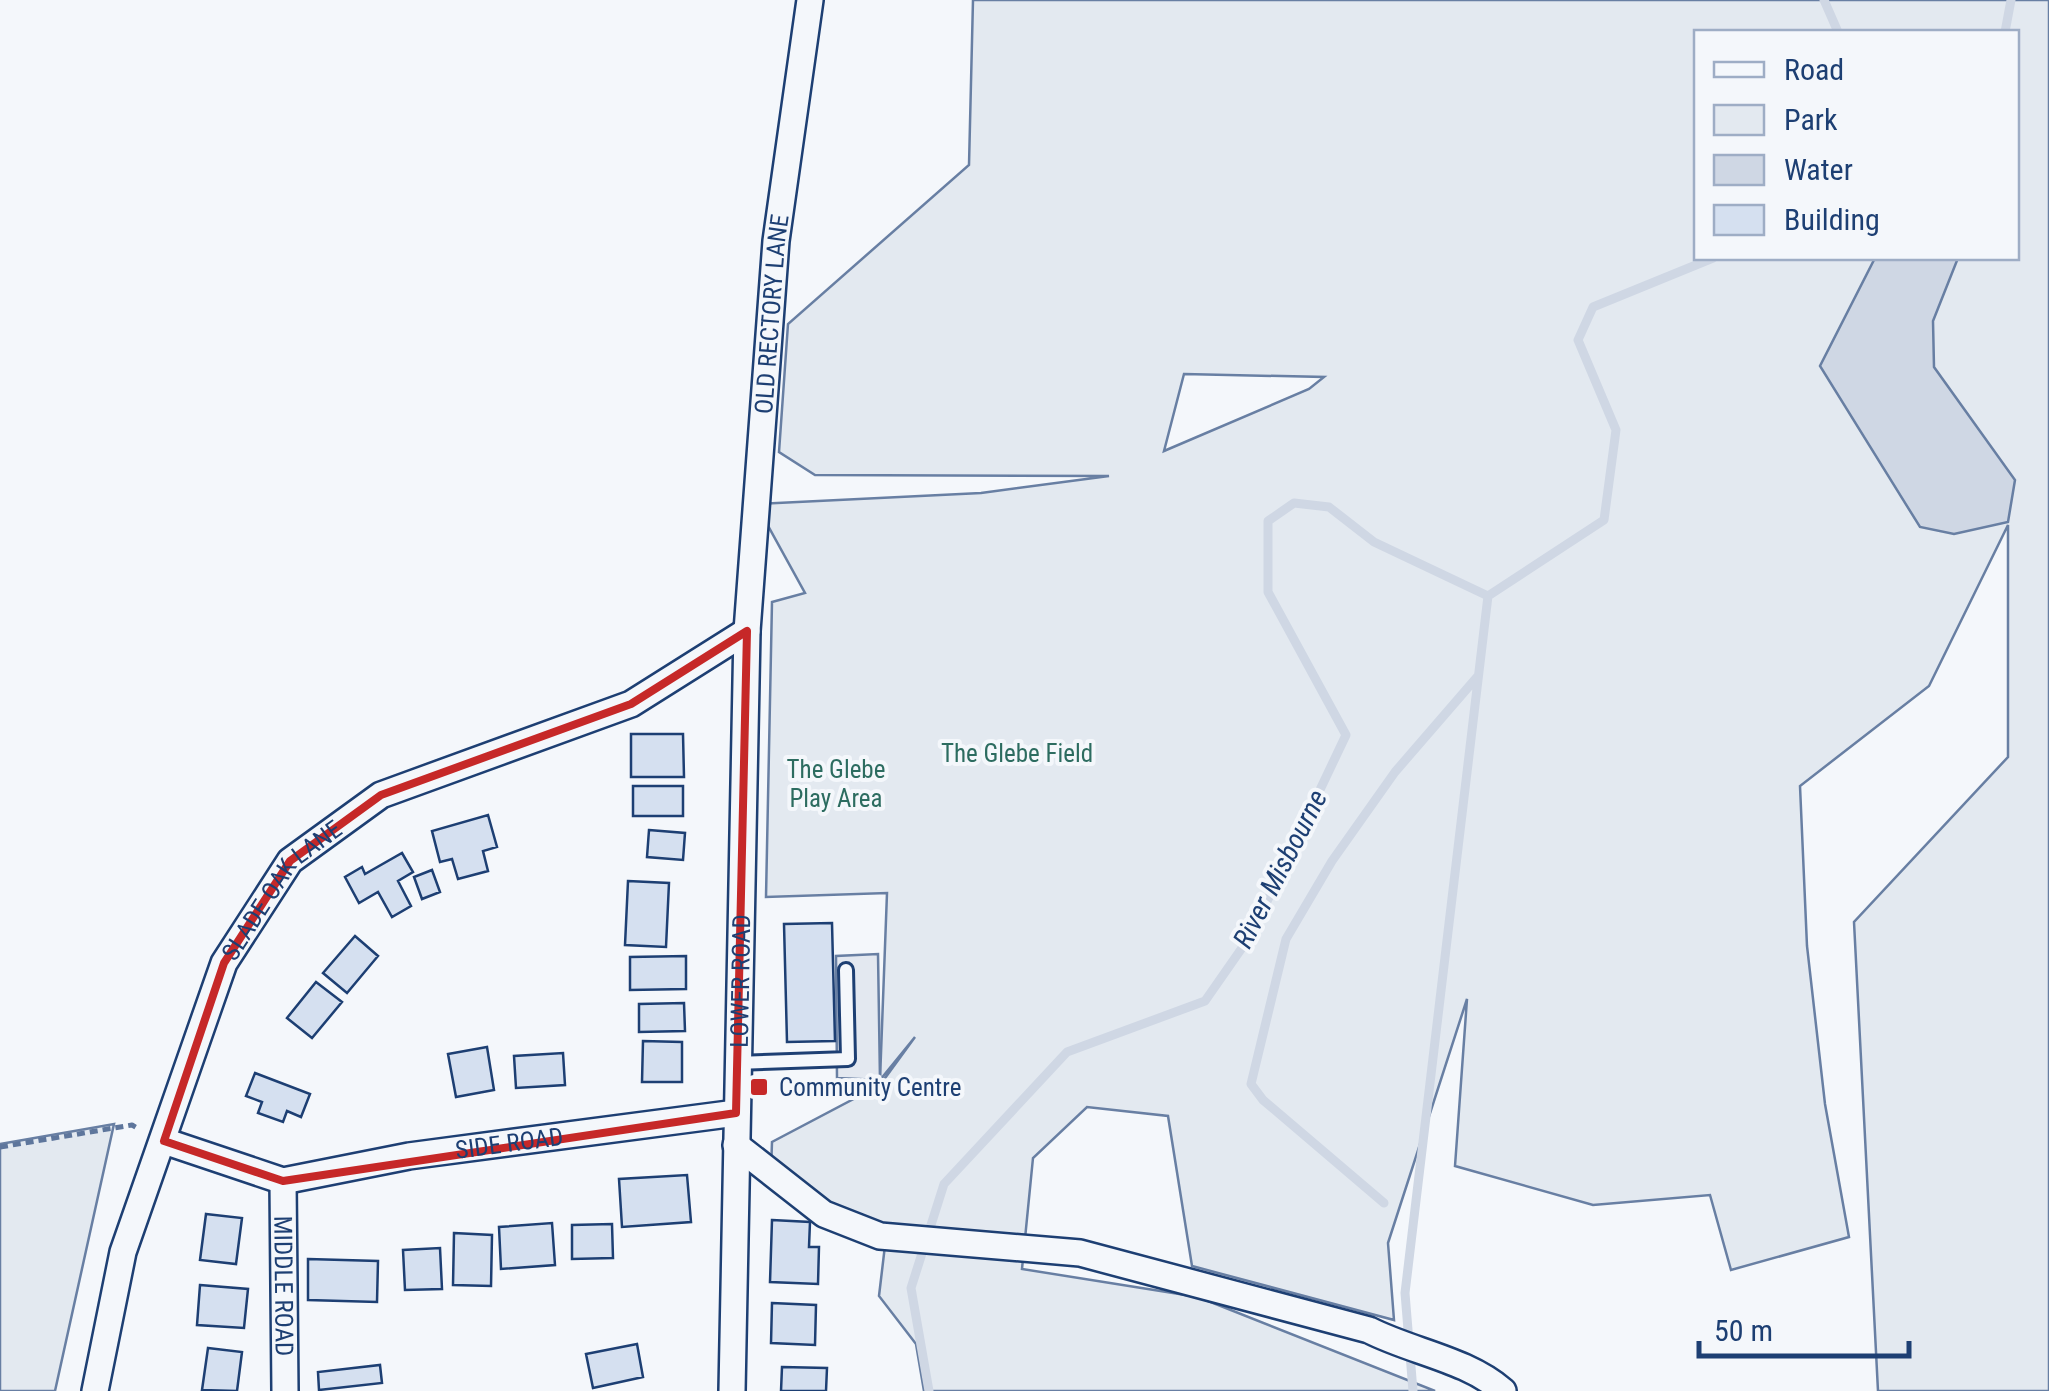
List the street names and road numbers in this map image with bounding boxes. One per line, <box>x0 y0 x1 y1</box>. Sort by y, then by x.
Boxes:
street label: OLD RECTORY LANE <box>749 212 794 415</box>
street label: SLADE OAK LANE <box>215 814 347 965</box>
street label: LOWER ROAD <box>724 914 756 1048</box>
street label: SIDE ROAD <box>453 1121 565 1164</box>
street label: MIDDLE ROAD <box>269 1216 299 1356</box>

